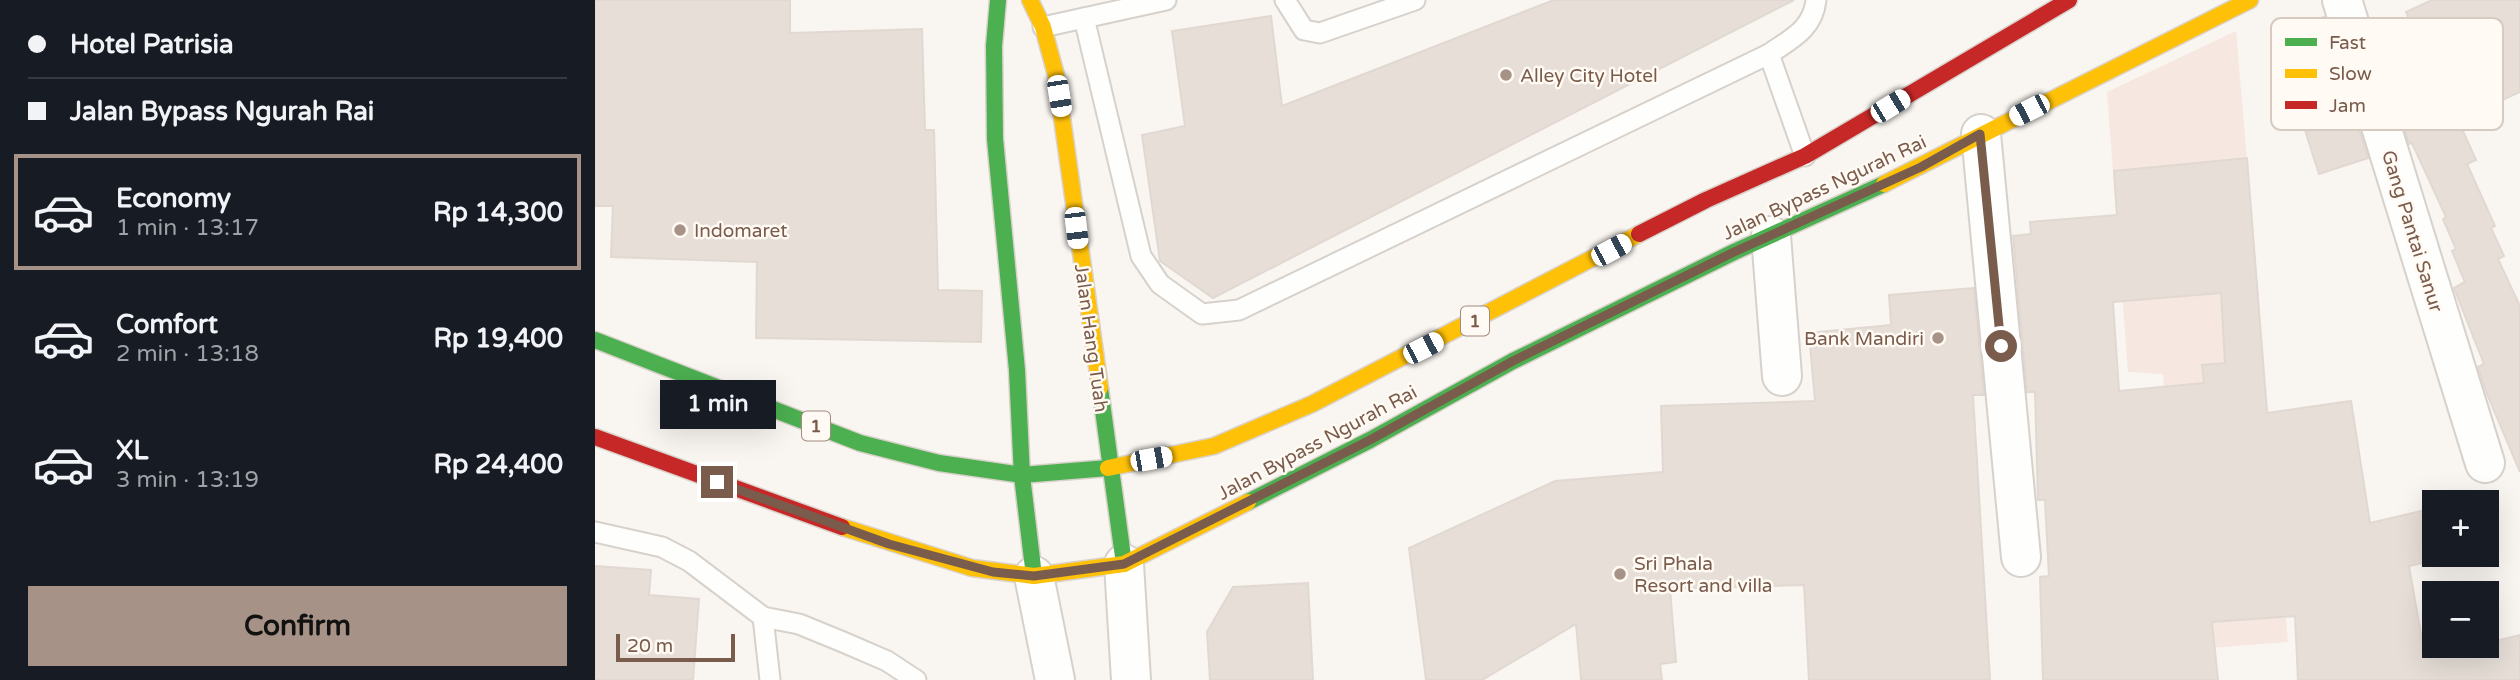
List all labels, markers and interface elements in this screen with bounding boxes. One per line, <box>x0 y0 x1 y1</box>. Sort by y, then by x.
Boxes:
legend <box>2271 18 2503 130</box>
text: Hotel Patrisia <box>70 29 234 60</box>
text: Fast <box>2329 32 2366 54</box>
text: Slow <box>2329 63 2372 85</box>
place label: Alley City Hotel <box>1520 65 1658 87</box>
marker: Alley City Hotel <box>1498 67 1514 83</box>
car <box>1046 74 1073 118</box>
car <box>1867 86 1914 126</box>
car <box>2006 91 2053 129</box>
text: Jam <box>2329 95 2366 117</box>
text: Jalan Bypass Ngurah Rai <box>70 96 374 127</box>
street label: Jalan Bypass Ngurah Rai <box>1719 131 1930 245</box>
street label: Gang Pantai Sanur <box>2377 148 2447 316</box>
icon: car <box>32 181 95 244</box>
text: Economy <box>116 183 231 214</box>
text: Rp 14,300 <box>433 197 563 228</box>
car <box>1064 206 1089 250</box>
text: 1 min · 13:17 <box>116 214 259 242</box>
place label: Indomaret <box>694 220 787 242</box>
marker: Indomaret <box>672 222 688 238</box>
car <box>1588 231 1635 269</box>
street label: Jalan Hang Tuah <box>1070 263 1112 414</box>
road number: 1 <box>1461 306 1489 335</box>
icon: car <box>32 307 95 370</box>
text: Comfort <box>116 309 218 340</box>
text: Rp 19,400 <box>433 323 563 354</box>
place label: Bank Mandiri <box>1804 328 1924 350</box>
car <box>1400 329 1447 367</box>
marker: Bank Mandiri <box>1930 330 1946 346</box>
route start <box>1985 330 2017 362</box>
text: 2 min · 13:18 <box>116 340 259 368</box>
callout: 1 min <box>659 380 775 430</box>
street label: Jalan Bypass Ngurah Rai <box>1214 381 1421 505</box>
text: 1 min <box>687 390 749 418</box>
road number: 1 <box>802 412 830 440</box>
icon: car <box>32 433 95 496</box>
text: XL <box>116 435 148 466</box>
car <box>1129 445 1174 473</box>
text: Rp 24,400 <box>433 449 563 480</box>
text: 3 min · 13:19 <box>116 466 259 494</box>
route end <box>701 466 733 498</box>
map controls <box>2422 490 2499 658</box>
button: + <box>2422 490 2499 567</box>
place label: Sri Phala Resort and villa <box>1634 553 1773 597</box>
marker: Sri Phala Resort and villa <box>1612 566 1628 582</box>
button: − <box>2422 581 2499 658</box>
button: Confirm <box>28 586 567 666</box>
scale bar <box>616 631 735 663</box>
text: 20 m <box>627 635 673 657</box>

